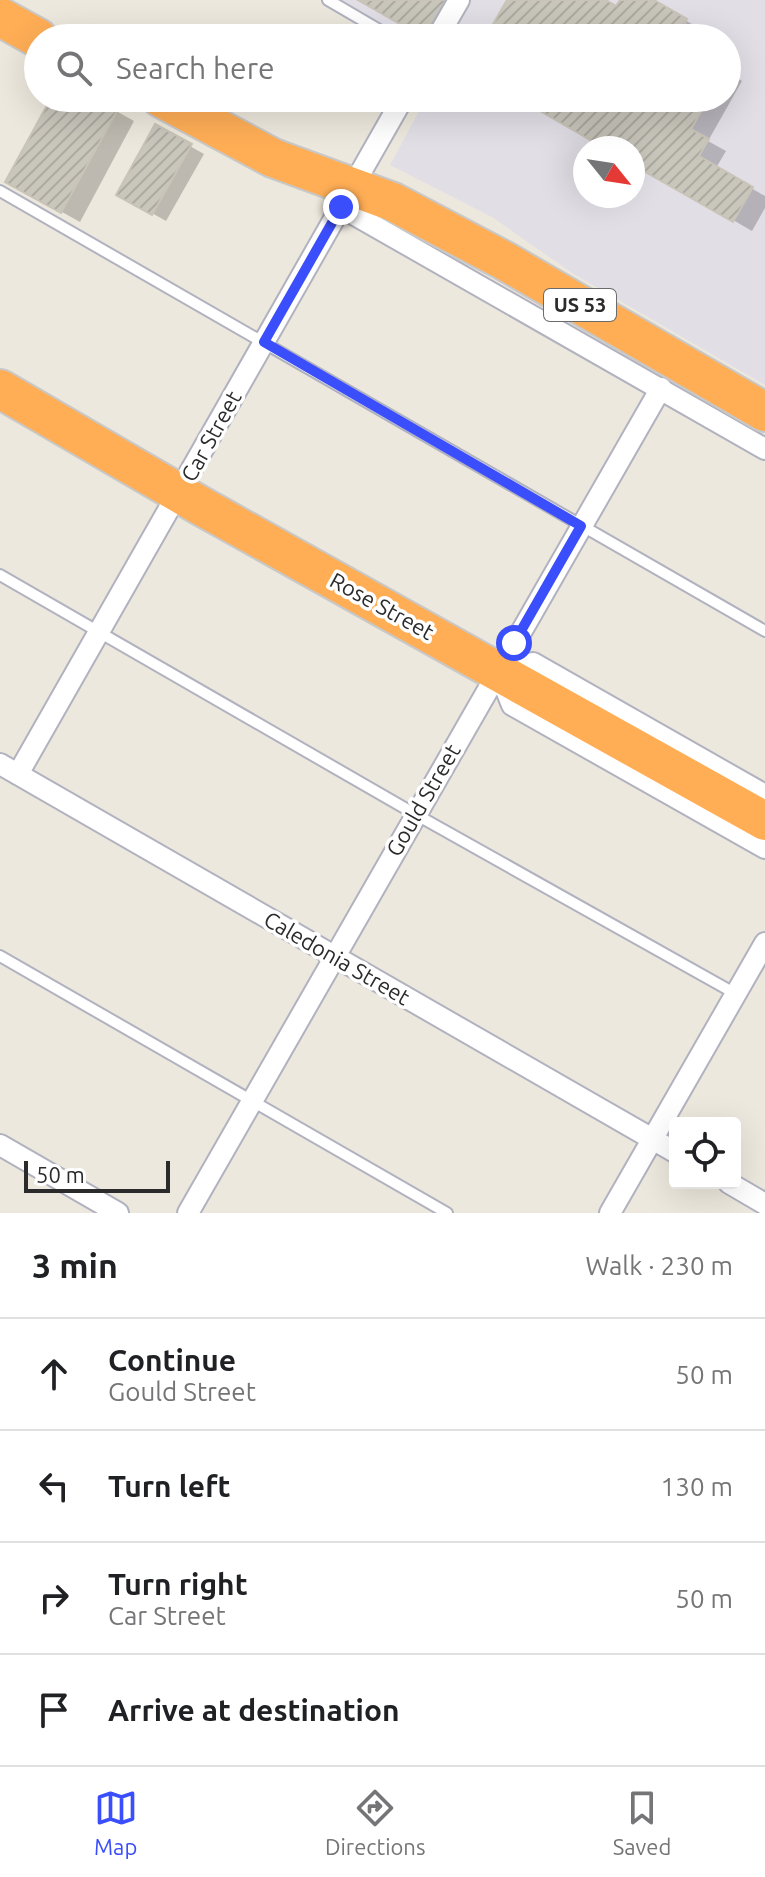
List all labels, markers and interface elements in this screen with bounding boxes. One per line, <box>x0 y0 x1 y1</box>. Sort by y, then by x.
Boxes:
search box <box>24 24 741 112</box>
icon: search <box>52 46 96 90</box>
text: Search here <box>116 51 275 85</box>
north arrow <box>573 136 645 208</box>
route end <box>323 189 359 225</box>
road number: US 53 <box>544 289 616 321</box>
street label: Car Street <box>175 386 246 485</box>
street label: Rose Street <box>326 567 439 644</box>
route start <box>496 625 532 661</box>
street label: Gould Street <box>380 739 465 860</box>
street label: Caledonia Street <box>260 906 415 1010</box>
map controls <box>669 1117 741 1189</box>
button: locate <box>669 1117 741 1189</box>
scale bar <box>24 1157 170 1193</box>
text: 50 m <box>36 1162 85 1187</box>
text: 3 min <box>32 1246 118 1284</box>
text: Walk · 230 m <box>585 1251 733 1280</box>
text: Continue <box>108 1343 236 1377</box>
icon: ahead <box>32 1352 76 1396</box>
text: 50 m <box>675 1360 733 1389</box>
text: Gould Street <box>108 1377 256 1406</box>
icon: left <box>32 1464 76 1508</box>
text: Turn left <box>108 1469 230 1503</box>
text: 130 m <box>661 1472 733 1501</box>
text: Turn right <box>108 1567 248 1601</box>
icon: right <box>32 1576 76 1620</box>
text: 50 m <box>675 1584 733 1613</box>
text: Car Street <box>108 1601 226 1630</box>
icon: arrive <box>32 1688 76 1732</box>
text: Arrive at destination <box>108 1693 400 1727</box>
tab: Map <box>94 1786 138 1859</box>
tab: Directions <box>325 1786 425 1859</box>
tab: Saved <box>613 1786 671 1859</box>

